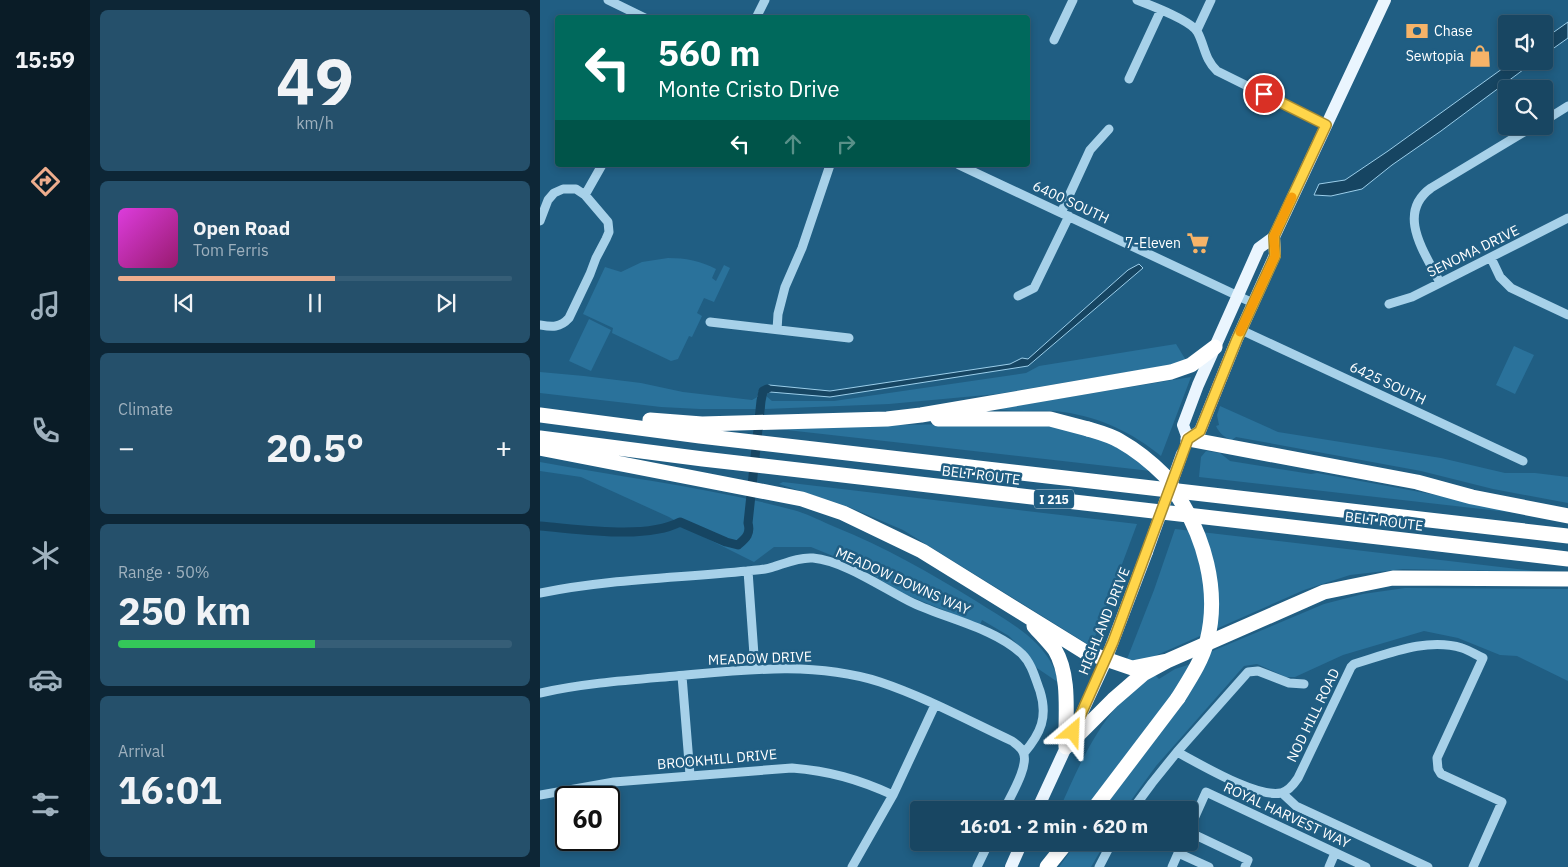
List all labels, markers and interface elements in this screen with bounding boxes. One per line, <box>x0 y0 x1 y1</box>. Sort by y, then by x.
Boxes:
map controls <box>1498 15 1553 135</box>
button: sound <box>1498 15 1553 70</box>
bank icon: Chase <box>1404 18 1430 44</box>
place label: Chase <box>1434 22 1473 40</box>
text: 560 m <box>658 30 761 76</box>
icon: left <box>575 35 640 100</box>
text: 49 <box>276 38 354 123</box>
shop icon: Sewtopia <box>1467 43 1493 69</box>
text: 15:59 <box>15 45 75 74</box>
place label: Sewtopia <box>1406 47 1465 65</box>
pin <box>1243 73 1285 115</box>
text: Monte Cristo Drive <box>658 74 840 103</box>
icon: arrive <box>1250 80 1278 108</box>
button: search <box>1498 80 1553 135</box>
text: km/h <box>296 113 334 133</box>
icon: left <box>726 130 754 158</box>
icon: ahead <box>779 130 807 158</box>
icon: right <box>832 130 860 158</box>
icon: directions <box>28 164 63 199</box>
street label: 6400 SOUTH <box>1030 176 1112 228</box>
text: Open Road <box>193 216 290 240</box>
street label: SENOMA DRIVE <box>1424 221 1522 281</box>
supermarket icon: 7-Eleven <box>1185 230 1211 256</box>
place label: 7-Eleven <box>1125 234 1181 252</box>
text: Tom Ferris <box>193 240 269 260</box>
icon: music <box>28 288 63 323</box>
icon: previous <box>170 289 198 317</box>
icon: pause <box>301 289 329 317</box>
icon: next <box>432 289 460 317</box>
street label: 6425 SOUTH <box>1347 357 1429 409</box>
text: Climate <box>118 399 173 419</box>
icon: phone <box>28 413 63 448</box>
text: 20.5° <box>266 423 364 472</box>
text: − <box>118 429 135 466</box>
text: + <box>495 429 512 466</box>
street label: BELT ROUTE <box>941 461 1021 489</box>
road number: I 215 <box>1034 489 1074 508</box>
street label: BELT ROUTE <box>1344 507 1424 535</box>
icon: climate <box>28 538 63 573</box>
street label: MEADOW DOWNS WAY <box>833 543 974 619</box>
text: Range · 50% <box>118 562 210 582</box>
street label: HIGHLAND DRIVE <box>1074 564 1134 678</box>
text: 250 km <box>118 586 251 635</box>
street label: MEADOW DRIVE <box>708 647 812 669</box>
icon: car <box>28 662 63 697</box>
street label: NOD HILL ROAD <box>1283 665 1343 765</box>
position arrow <box>1046 705 1098 757</box>
text: Arrival <box>118 741 165 761</box>
street label: BROOKHILL DRIVE <box>656 745 778 773</box>
text: 16:01 <box>118 765 222 814</box>
street label: ROYAL HARVEST WAY <box>1221 778 1354 853</box>
speed limit sign: 60 <box>555 786 620 851</box>
icon: filters <box>28 787 63 822</box>
text: 16:01 · 2 min · 620 m <box>960 814 1148 838</box>

